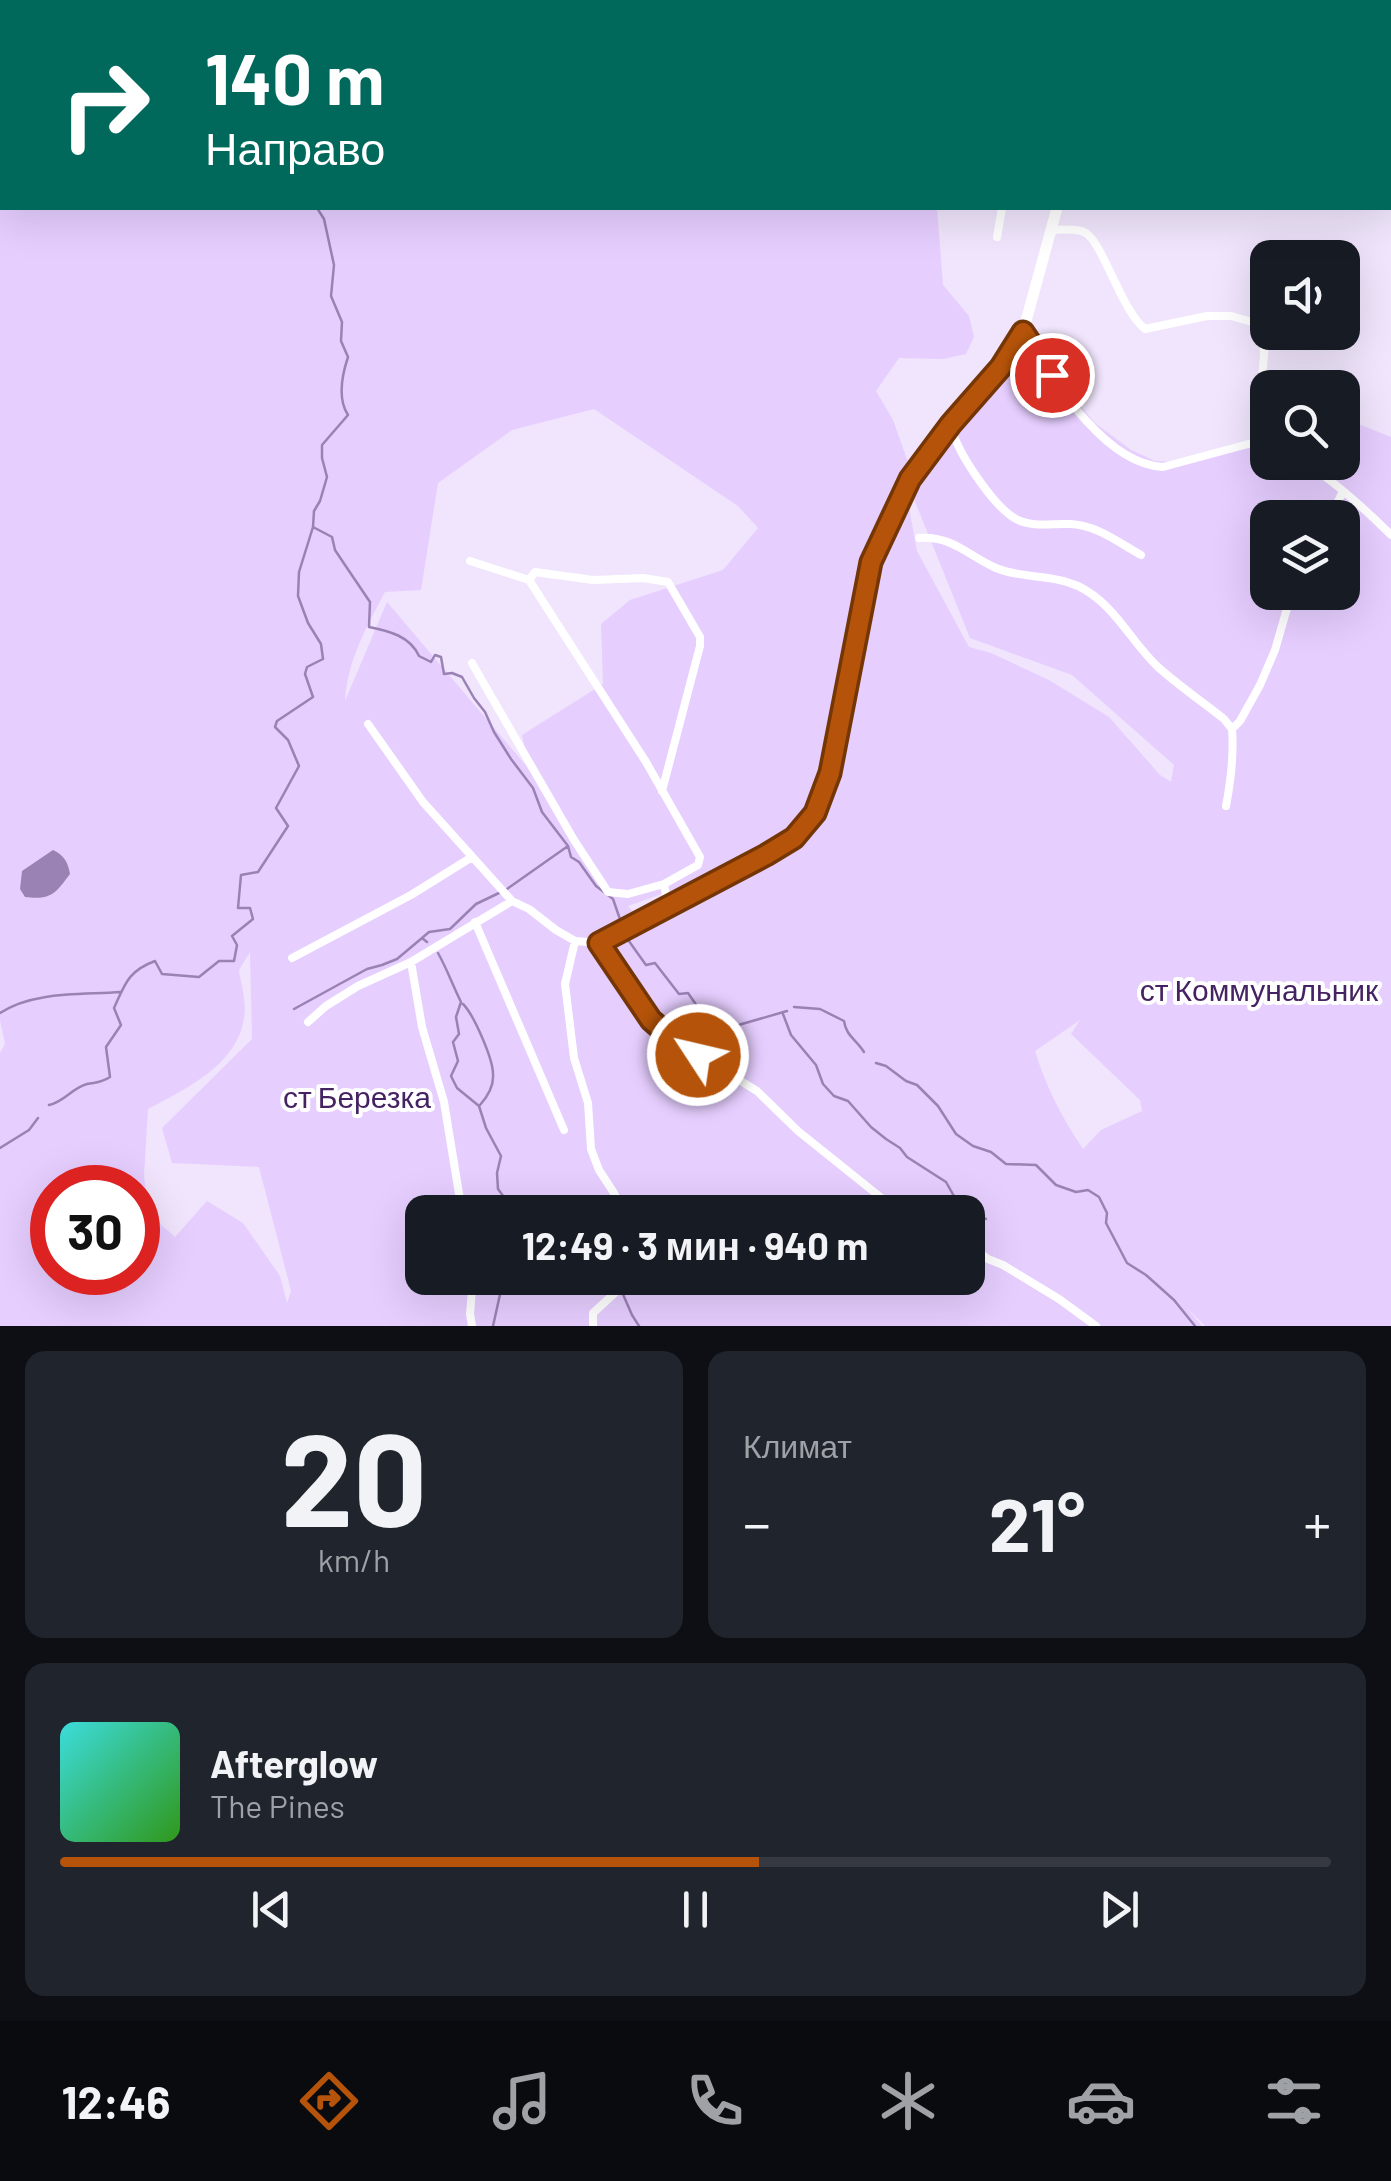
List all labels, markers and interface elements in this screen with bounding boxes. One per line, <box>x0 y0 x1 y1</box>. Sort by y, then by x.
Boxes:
text: 140 m <box>205 35 384 119</box>
icon: right <box>40 40 170 170</box>
text: Направо <box>205 120 385 174</box>
map controls <box>1250 240 1360 610</box>
button: sound <box>1250 240 1360 350</box>
pin <box>1010 333 1095 418</box>
icon: arrive <box>1025 348 1080 403</box>
button: search <box>1250 370 1360 480</box>
button: layers <box>1250 500 1360 610</box>
park label: ст Коммунальник <box>1140 971 1379 1007</box>
position arrow <box>646 1003 750 1107</box>
park label: ст Березка <box>283 1078 431 1114</box>
speed limit sign: 30 <box>30 1165 160 1295</box>
text: 12:49 · 3 мин · 940 m <box>522 1222 868 1268</box>
text: 20 <box>281 1397 427 1553</box>
text: Климат <box>743 1426 852 1464</box>
text: 21° <box>989 1477 1085 1567</box>
text: − <box>743 1489 771 1555</box>
text: + <box>1303 1489 1331 1555</box>
text: km/h <box>318 1540 390 1578</box>
text: Afterglow <box>210 1740 378 1786</box>
text: The Pines <box>210 1786 345 1824</box>
icon: previous <box>244 1882 299 1937</box>
icon: pause <box>668 1882 723 1937</box>
icon: next <box>1092 1882 1147 1937</box>
icon: directions <box>294 2066 364 2136</box>
icon: music <box>487 2066 557 2136</box>
icon: phone <box>680 2066 750 2136</box>
icon: climate <box>873 2066 943 2136</box>
icon: car <box>1066 2066 1136 2136</box>
icon: filters <box>1259 2066 1329 2136</box>
text: 12:46 <box>62 2074 170 2128</box>

